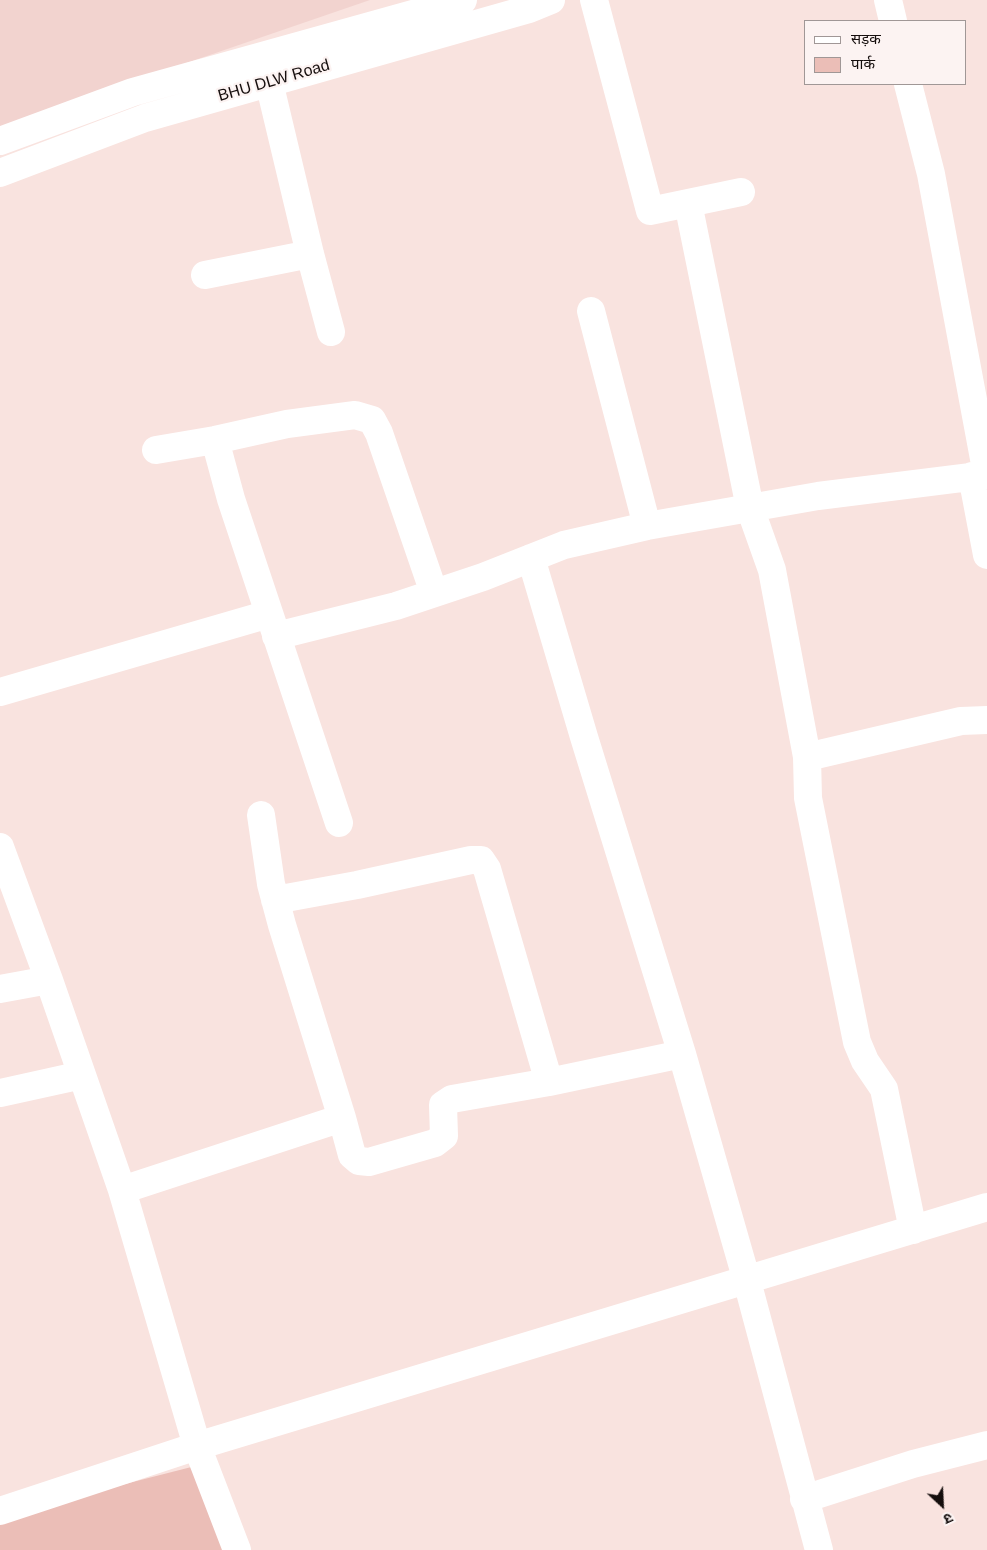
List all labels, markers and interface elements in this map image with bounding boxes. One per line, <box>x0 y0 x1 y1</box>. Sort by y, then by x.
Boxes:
legend <box>804 20 967 85</box>
text: सड़क <box>851 30 881 47</box>
text: पार्क <box>851 55 875 72</box>
street label: BHU DLW Road <box>216 56 332 106</box>
north arrow <box>917 1480 967 1530</box>
text: उ <box>941 1510 955 1528</box>

